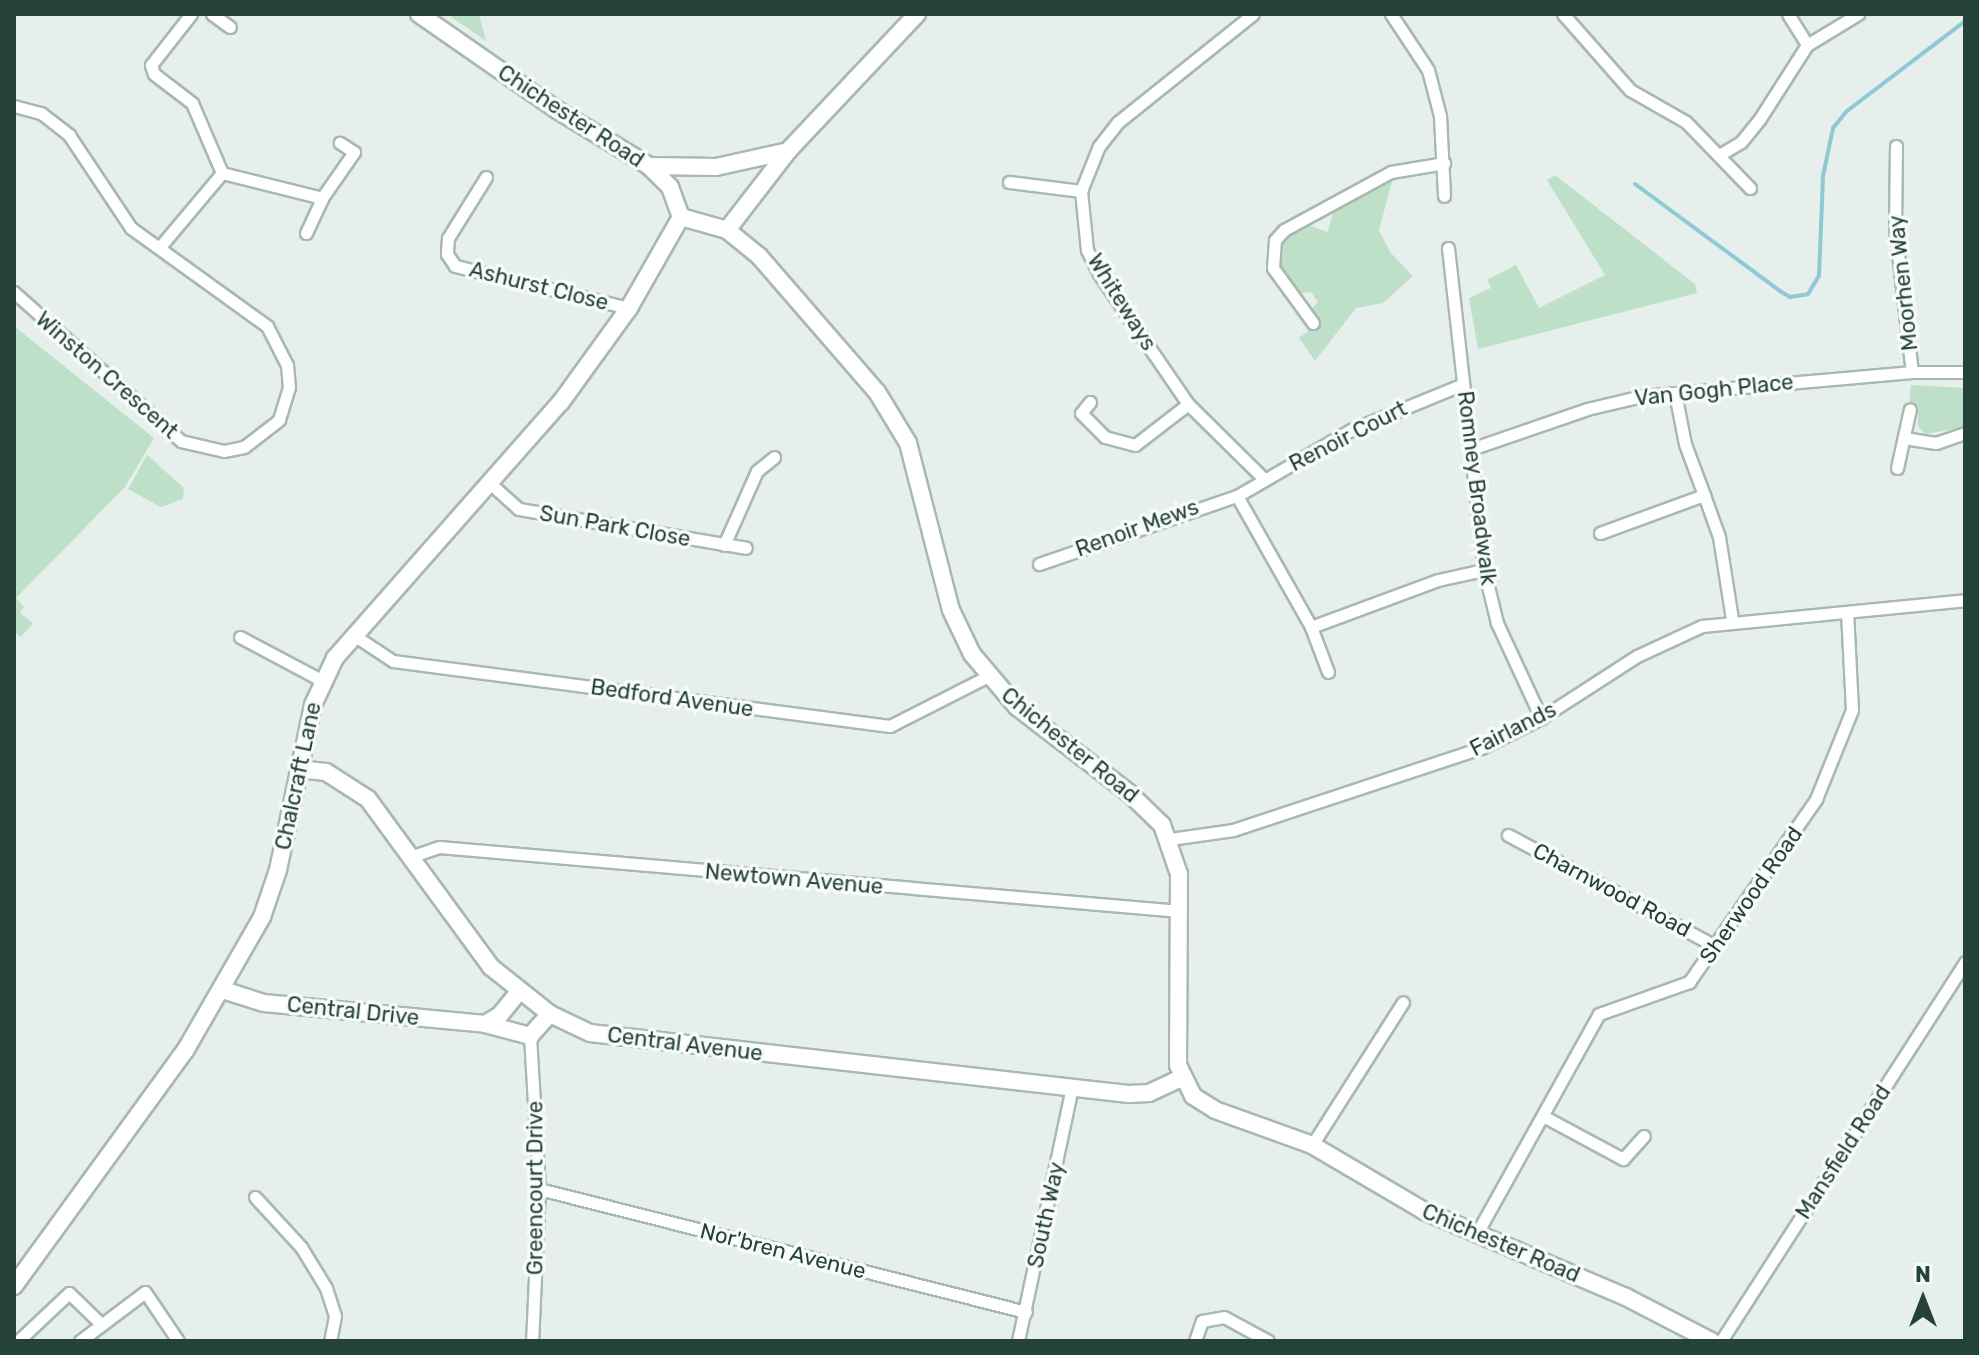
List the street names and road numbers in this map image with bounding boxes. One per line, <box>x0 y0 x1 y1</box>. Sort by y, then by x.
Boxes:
street label: Chichester Road <box>493 59 649 173</box>
street label: Moorhen Way <box>1883 214 1923 352</box>
street label: Whiteways <box>1082 249 1162 355</box>
street label: Ashurst Close <box>467 256 611 316</box>
street label: Winston Crescent <box>30 306 184 444</box>
street label: Van Gogh Place <box>1633 369 1795 411</box>
street label: Romney Broadwalk <box>1452 389 1502 587</box>
street label: Renoir Court <box>1284 395 1412 477</box>
street label: Renoir Mews <box>1072 493 1202 563</box>
street label: Sun Park Close <box>537 500 693 552</box>
street label: Bedford Avenue <box>589 673 755 723</box>
street label: Chichester Road <box>996 681 1144 809</box>
street label: Fairlands <box>1465 696 1561 762</box>
street label: Chalcraft Lane <box>269 700 327 852</box>
street label: Sherwood Road <box>1694 821 1808 969</box>
street label: Charnwood Road <box>1529 837 1695 943</box>
street label: Newtown Avenue <box>704 858 884 900</box>
street label: Central Drive <box>286 991 420 1031</box>
street label: Central Avenue <box>606 1021 764 1067</box>
street label: Mansfield Road <box>1790 1080 1896 1224</box>
street label: Greencourt Drive <box>522 1101 548 1275</box>
street label: South Way <box>1022 1159 1070 1271</box>
street label: Chichester Road <box>1418 1198 1584 1288</box>
street label: Nor'bren Avenue <box>697 1218 869 1284</box>

